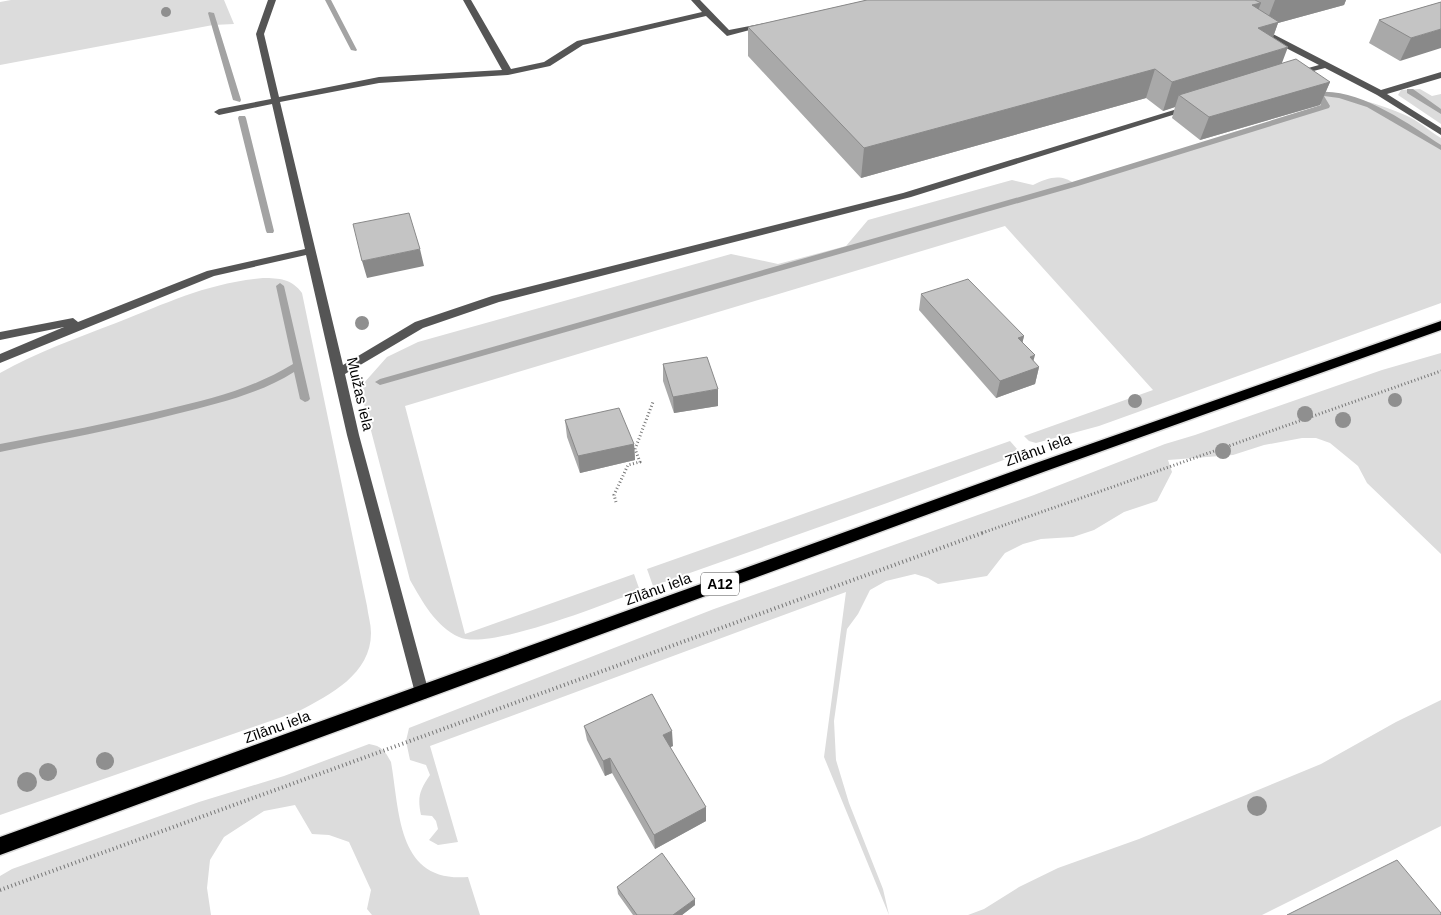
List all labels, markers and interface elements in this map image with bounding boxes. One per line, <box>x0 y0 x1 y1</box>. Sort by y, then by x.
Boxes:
street label: Muižas iela <box>344 355 377 433</box>
street label: Zīlānu iela <box>1002 429 1074 469</box>
street label: Zīlānu iela <box>622 568 694 608</box>
road number: A12 <box>701 572 739 596</box>
street label: Zīlānu iela <box>241 706 313 746</box>

